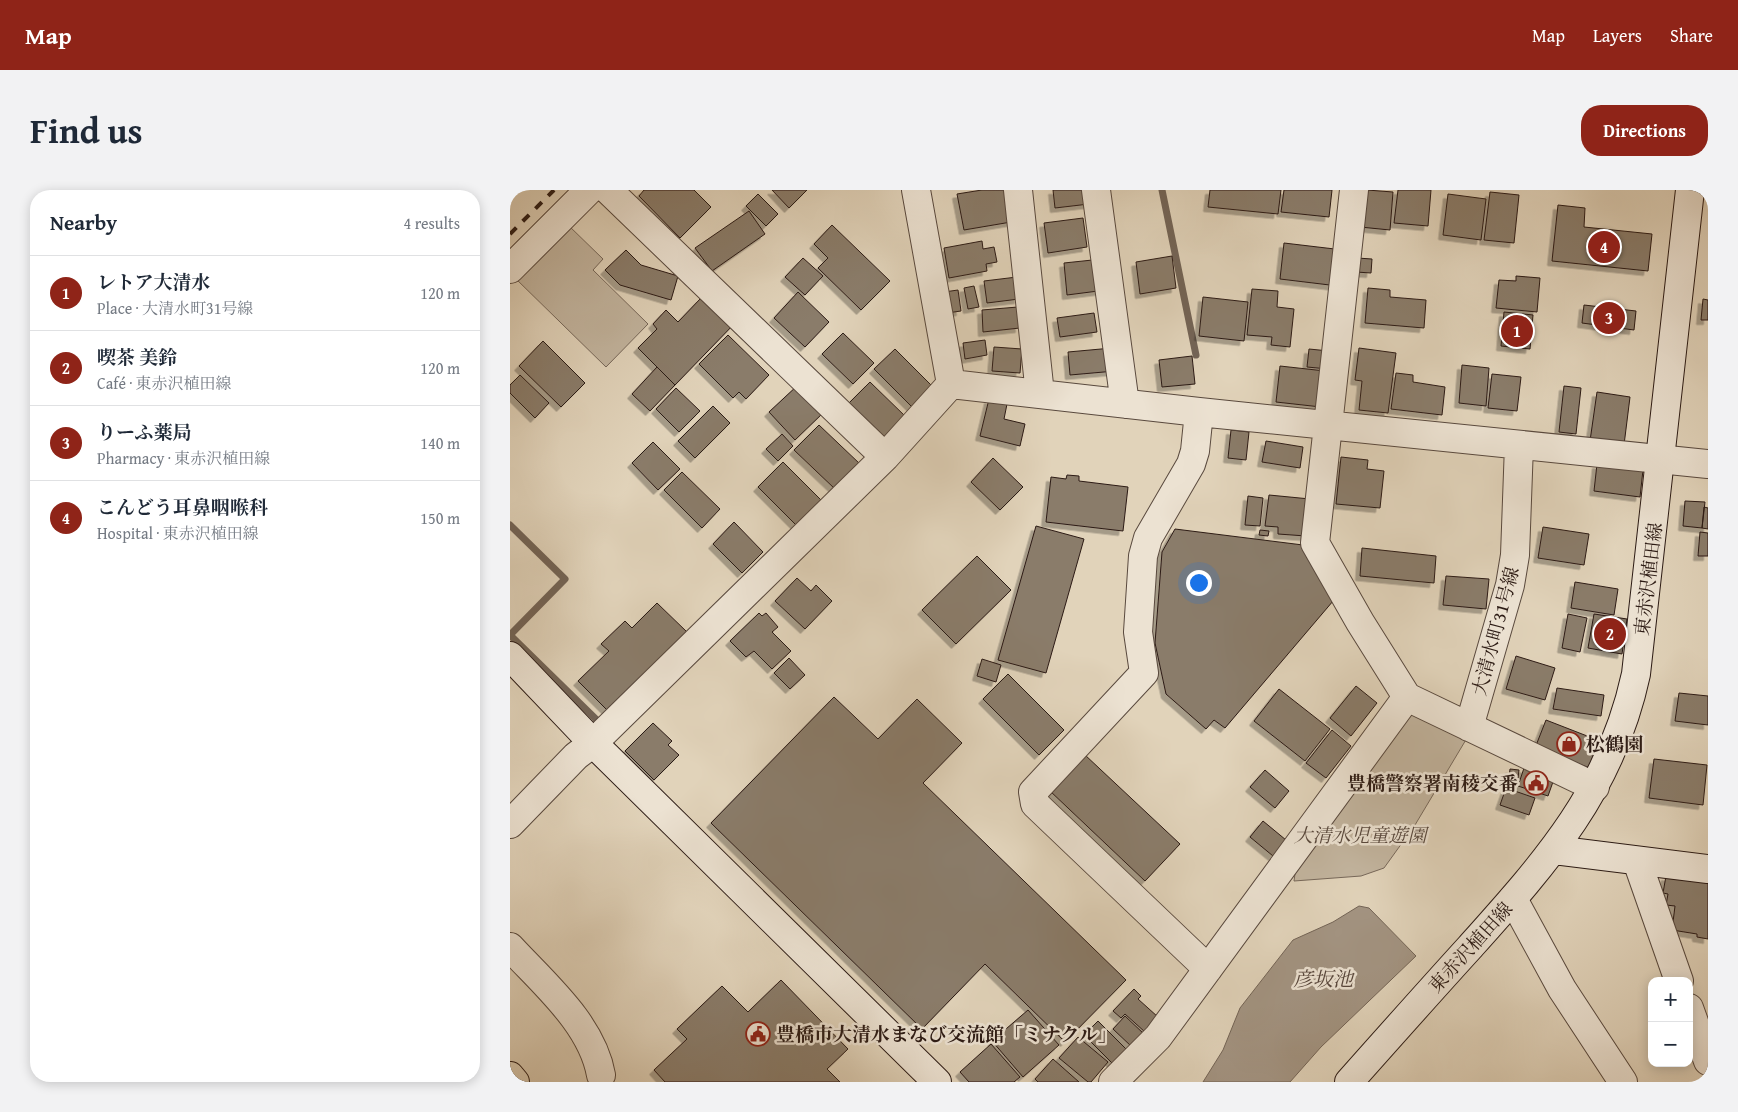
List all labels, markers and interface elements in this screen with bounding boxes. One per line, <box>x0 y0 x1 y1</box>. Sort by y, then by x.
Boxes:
text: Map <box>25 18 72 53</box>
text: Map <box>1532 22 1565 49</box>
text: Layers <box>1593 22 1642 49</box>
text: Share <box>1670 22 1713 49</box>
text: Find us <box>30 105 143 156</box>
button: Directions <box>1581 105 1708 156</box>
text: Nearby <box>50 207 117 238</box>
text: 4 results <box>403 211 460 235</box>
pin: 4 <box>1588 228 1620 266</box>
text: レトア大清水 <box>97 268 210 296</box>
text: 1 <box>62 281 70 305</box>
text: 120 m <box>420 281 460 305</box>
text: Place · 大清水町31号線 <box>97 296 253 320</box>
pin: 3 <box>1593 299 1625 337</box>
pin: 1 <box>1501 312 1533 350</box>
text: 喫茶 美鈴 <box>97 343 177 371</box>
text: 2 <box>62 356 70 380</box>
text: 120 m <box>420 356 460 380</box>
text: Café · 東赤沢植田線 <box>97 371 232 395</box>
text: りーふ薬局 <box>97 418 192 446</box>
text: 3 <box>62 431 70 455</box>
text: 140 m <box>420 431 460 455</box>
text: Pharmacy · 東赤沢植田線 <box>97 446 270 470</box>
text: こんどう耳鼻咽喉科 <box>97 493 268 521</box>
text: 4 <box>62 506 70 530</box>
text: 150 m <box>420 506 460 530</box>
text: Hospital · 東赤沢植田線 <box>97 521 259 545</box>
street label: 東赤沢植田線 <box>1627 521 1669 637</box>
street label: 大清水町31号線 <box>1464 563 1526 699</box>
your location <box>1186 570 1212 596</box>
pin: 2 <box>1594 615 1626 653</box>
place label: 松鶴園 <box>1586 730 1643 758</box>
shop icon: 松鶴園 <box>1556 731 1582 757</box>
place label: 豊橋警察署南稜交番 <box>1347 769 1518 797</box>
public building icon: 豊橋警察署南稜交番 <box>1523 770 1549 796</box>
park label: 大清水児童遊園 <box>1293 821 1429 849</box>
street label: 東赤沢植田線 <box>1421 895 1519 999</box>
water label: 彦坂池 <box>1293 964 1355 993</box>
map controls <box>1648 977 1693 1067</box>
button: + <box>1648 977 1693 1022</box>
place label: 豊橋市大清水まなび交流館「ミナクル」 <box>776 1020 1117 1048</box>
public building icon: 豊橋市大清水まなび交流館「ミナクル」 <box>745 1021 771 1047</box>
button: − <box>1648 1022 1693 1067</box>

